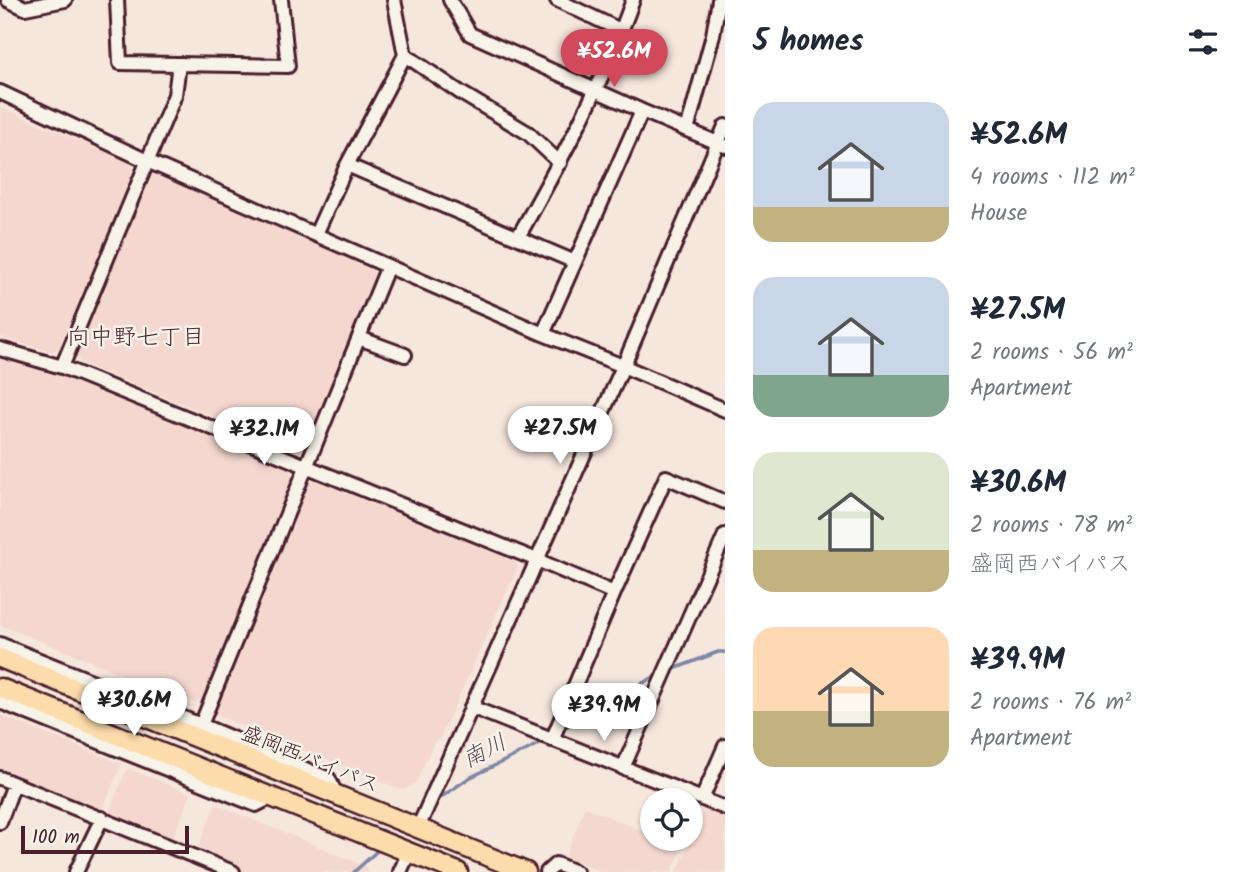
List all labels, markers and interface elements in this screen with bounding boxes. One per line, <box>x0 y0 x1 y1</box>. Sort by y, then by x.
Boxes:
text: 5 homes <box>753 18 864 66</box>
icon: filters <box>1184 23 1222 61</box>
pin: ¥52.6M <box>557 29 671 89</box>
text: ¥52.6M <box>577 34 651 70</box>
text: ¥52.6M <box>970 112 1067 160</box>
icon: home <box>809 130 893 214</box>
text: 4 rooms · 112 m² <box>970 160 1135 196</box>
text: House <box>970 196 1027 232</box>
text: ¥27.5M <box>970 287 1065 335</box>
icon: home <box>809 305 893 389</box>
district label: 向中野七丁目 <box>67 320 205 356</box>
text: 2 rooms · 56 m² <box>970 335 1133 371</box>
text: Apartment <box>970 371 1072 407</box>
pin: ¥27.5M <box>503 406 617 466</box>
pin: ¥32.1M <box>207 407 321 467</box>
text: ¥27.5M <box>524 411 596 447</box>
text: ¥32.1M <box>229 412 299 448</box>
text: ¥30.6M <box>970 460 1066 508</box>
icon: home <box>809 480 893 564</box>
text: 2 rooms · 78 m² <box>970 508 1132 544</box>
text: 盛岡西バイパス <box>970 547 1131 583</box>
text: ¥39.9M <box>970 637 1065 685</box>
icon: home <box>809 655 893 739</box>
pin: ¥30.6M <box>77 678 191 738</box>
text: ¥30.6M <box>97 683 171 719</box>
pin: ¥39.9M <box>547 684 661 743</box>
text: 2 rooms · 76 m² <box>970 685 1131 721</box>
text: ¥39.9M <box>568 688 640 724</box>
street label: 盛岡西バイパス <box>236 717 384 803</box>
text: Apartment <box>970 721 1072 757</box>
water label: 南川 <box>456 726 514 778</box>
map controls <box>640 788 703 851</box>
button: locate <box>640 788 703 851</box>
scale bar <box>21 823 189 855</box>
text: 100 m <box>32 823 80 853</box>

